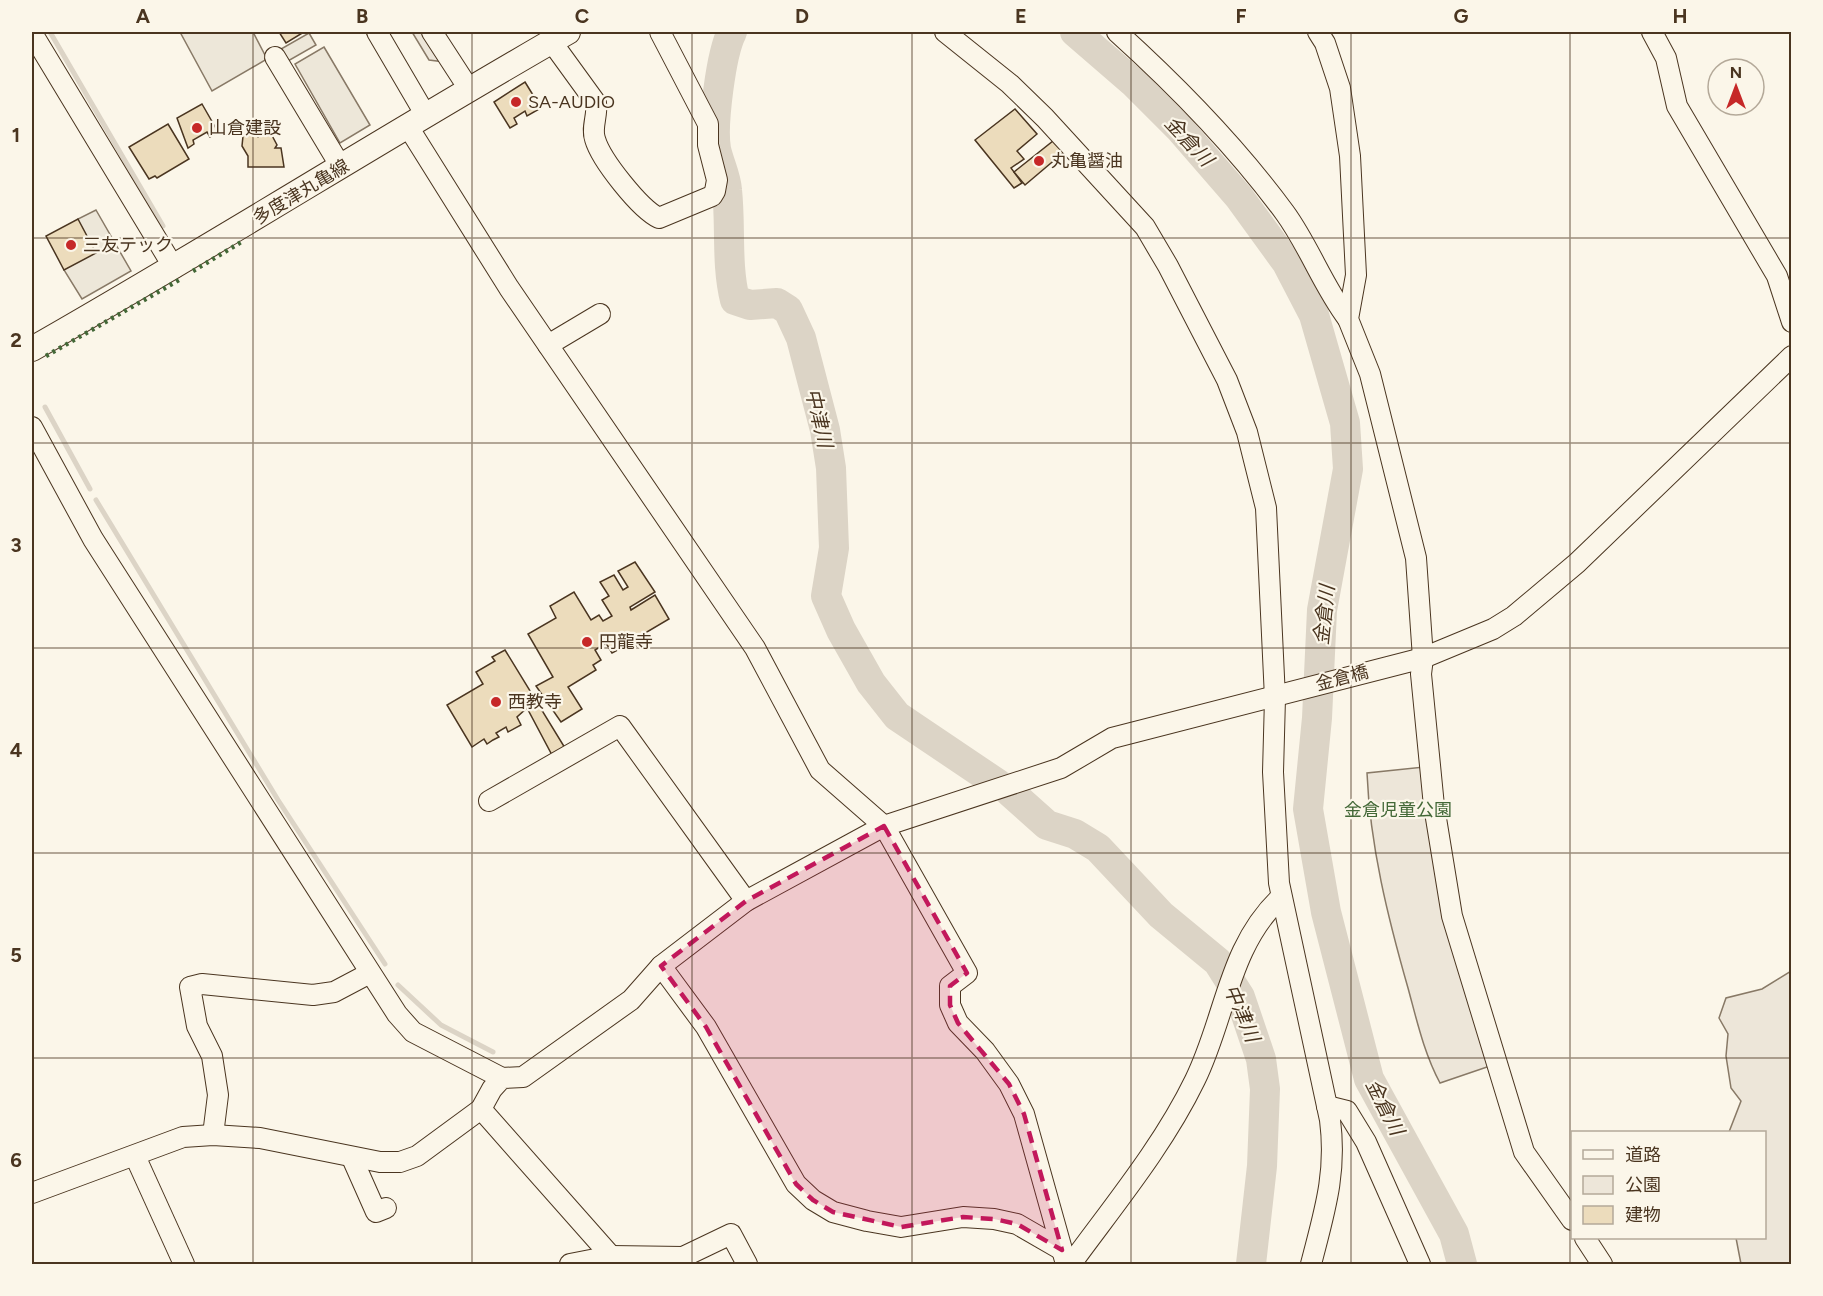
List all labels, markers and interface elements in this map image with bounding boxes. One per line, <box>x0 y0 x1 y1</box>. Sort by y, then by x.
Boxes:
text: A <box>136 4 151 28</box>
text: B <box>356 4 368 28</box>
text: C <box>575 4 589 28</box>
text: D <box>795 4 809 28</box>
text: E <box>1015 4 1027 28</box>
text: F <box>1235 4 1247 28</box>
text: G <box>1454 4 1469 28</box>
text: H <box>1673 4 1688 28</box>
north arrow <box>1706 57 1766 117</box>
text: N <box>1730 63 1742 82</box>
place label: SA-AUDIO <box>528 91 615 113</box>
marker: SA-AUDIO <box>509 95 523 109</box>
water label: 金倉川 <box>1160 111 1220 173</box>
place label: 山倉建設 <box>209 117 281 139</box>
marker: 山倉建設 <box>190 121 204 135</box>
text: 1 <box>12 123 20 147</box>
place label: 丸亀醤油 <box>1051 150 1123 172</box>
marker: 丸亀醤油 <box>1032 154 1046 168</box>
street label: 多度津丸亀線 <box>249 155 353 229</box>
place label: 三友テック <box>83 234 173 256</box>
marker: 三友テック <box>64 238 78 252</box>
text: 2 <box>10 328 22 352</box>
water label: 中津川 <box>801 386 838 452</box>
text: 3 <box>10 533 22 557</box>
water label: 金倉川 <box>1309 582 1339 646</box>
place label: 円龍寺 <box>599 631 653 653</box>
marker: 円龍寺 <box>580 635 594 649</box>
street label: 金倉橋 <box>1313 660 1371 696</box>
place label: 西教寺 <box>508 691 562 713</box>
marker: 西教寺 <box>489 695 503 709</box>
text: 4 <box>10 738 23 762</box>
park label: 金倉児童公園 <box>1344 799 1452 821</box>
text: 5 <box>10 943 22 967</box>
water label: 中津川 <box>1219 981 1266 1047</box>
water label: 金倉川 <box>1361 1075 1410 1141</box>
legend <box>1571 1131 1766 1239</box>
text: 道路 <box>1625 1144 1661 1166</box>
text: 6 <box>10 1148 22 1172</box>
text: 公園 <box>1625 1174 1661 1196</box>
text: 建物 <box>1625 1204 1661 1226</box>

